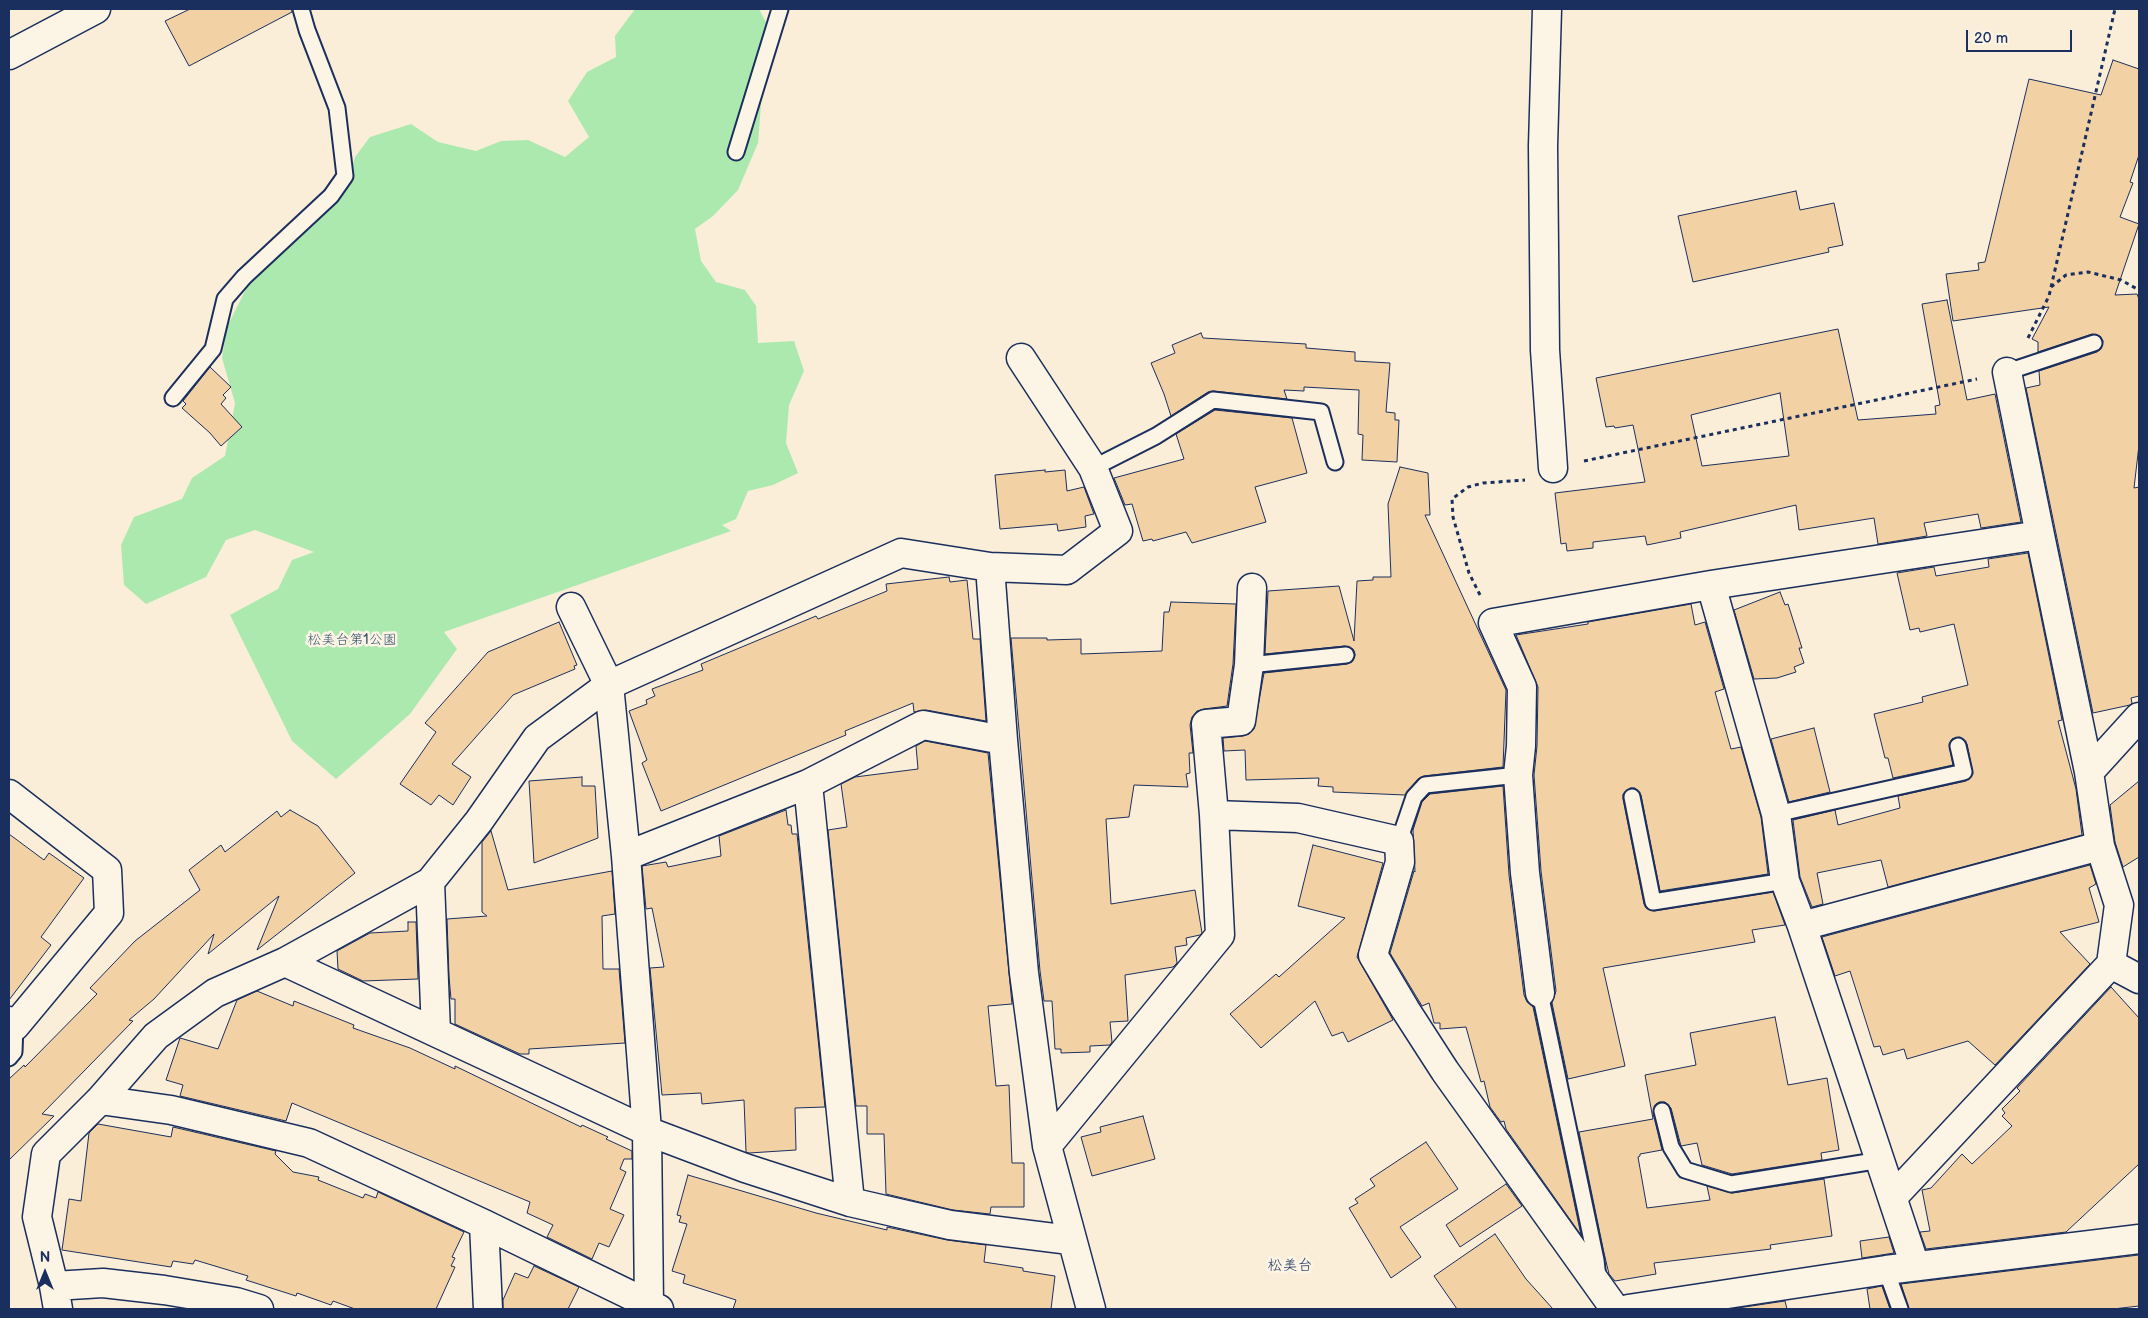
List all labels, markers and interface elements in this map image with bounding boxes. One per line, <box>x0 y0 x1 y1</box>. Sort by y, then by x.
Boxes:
scale bar <box>1968 20 2074 52</box>
text: 20 m <box>1974 29 2008 48</box>
park label: 松美台第1公園 <box>307 632 397 648</box>
north arrow <box>20 1248 70 1298</box>
text: N <box>40 1249 50 1266</box>
district label: 松美台 <box>1268 1257 1312 1275</box>

